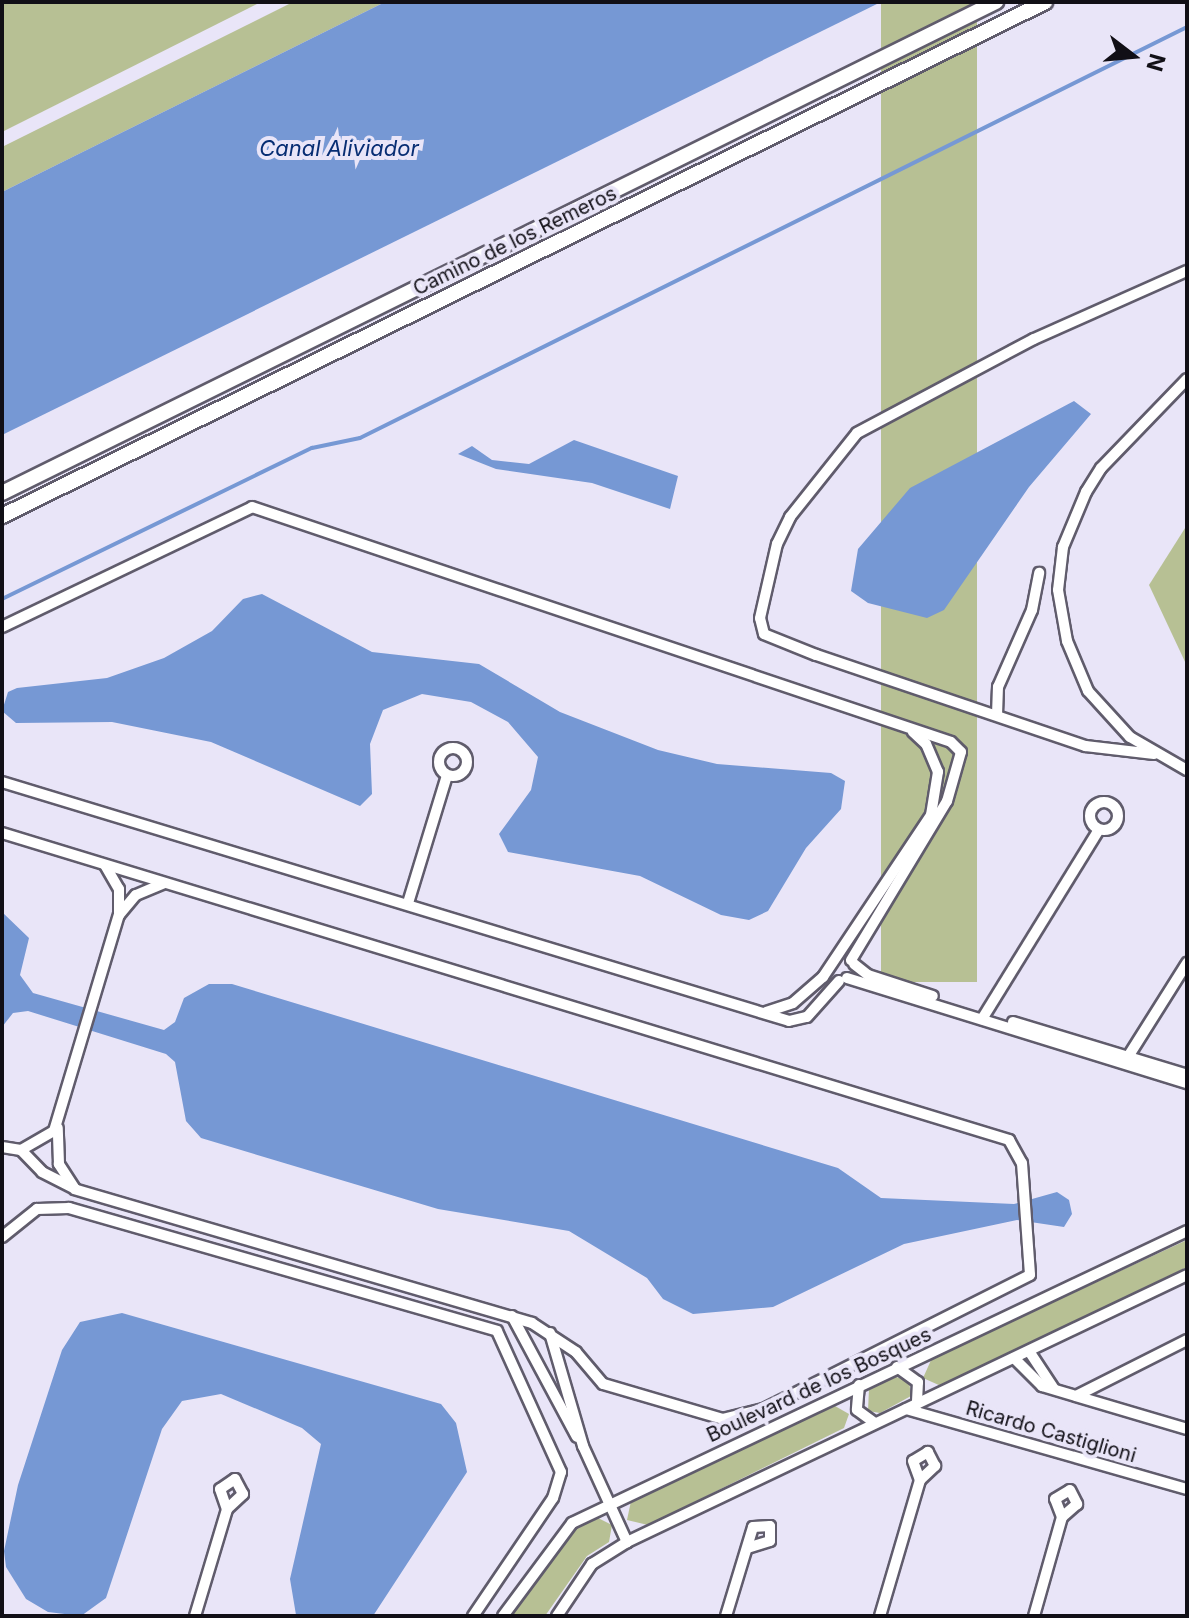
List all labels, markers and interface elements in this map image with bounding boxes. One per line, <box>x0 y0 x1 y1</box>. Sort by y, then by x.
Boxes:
north arrow <box>1093 16 1173 96</box>
text: N <box>1141 51 1171 74</box>
water label: Canal Aliviador <box>259 136 419 162</box>
street label: Camino de los Remeros <box>409 181 621 301</box>
street label: Boulevard de los Bosques <box>703 1322 935 1448</box>
street label: Ricardo Castiglioni <box>963 1396 1139 1468</box>

